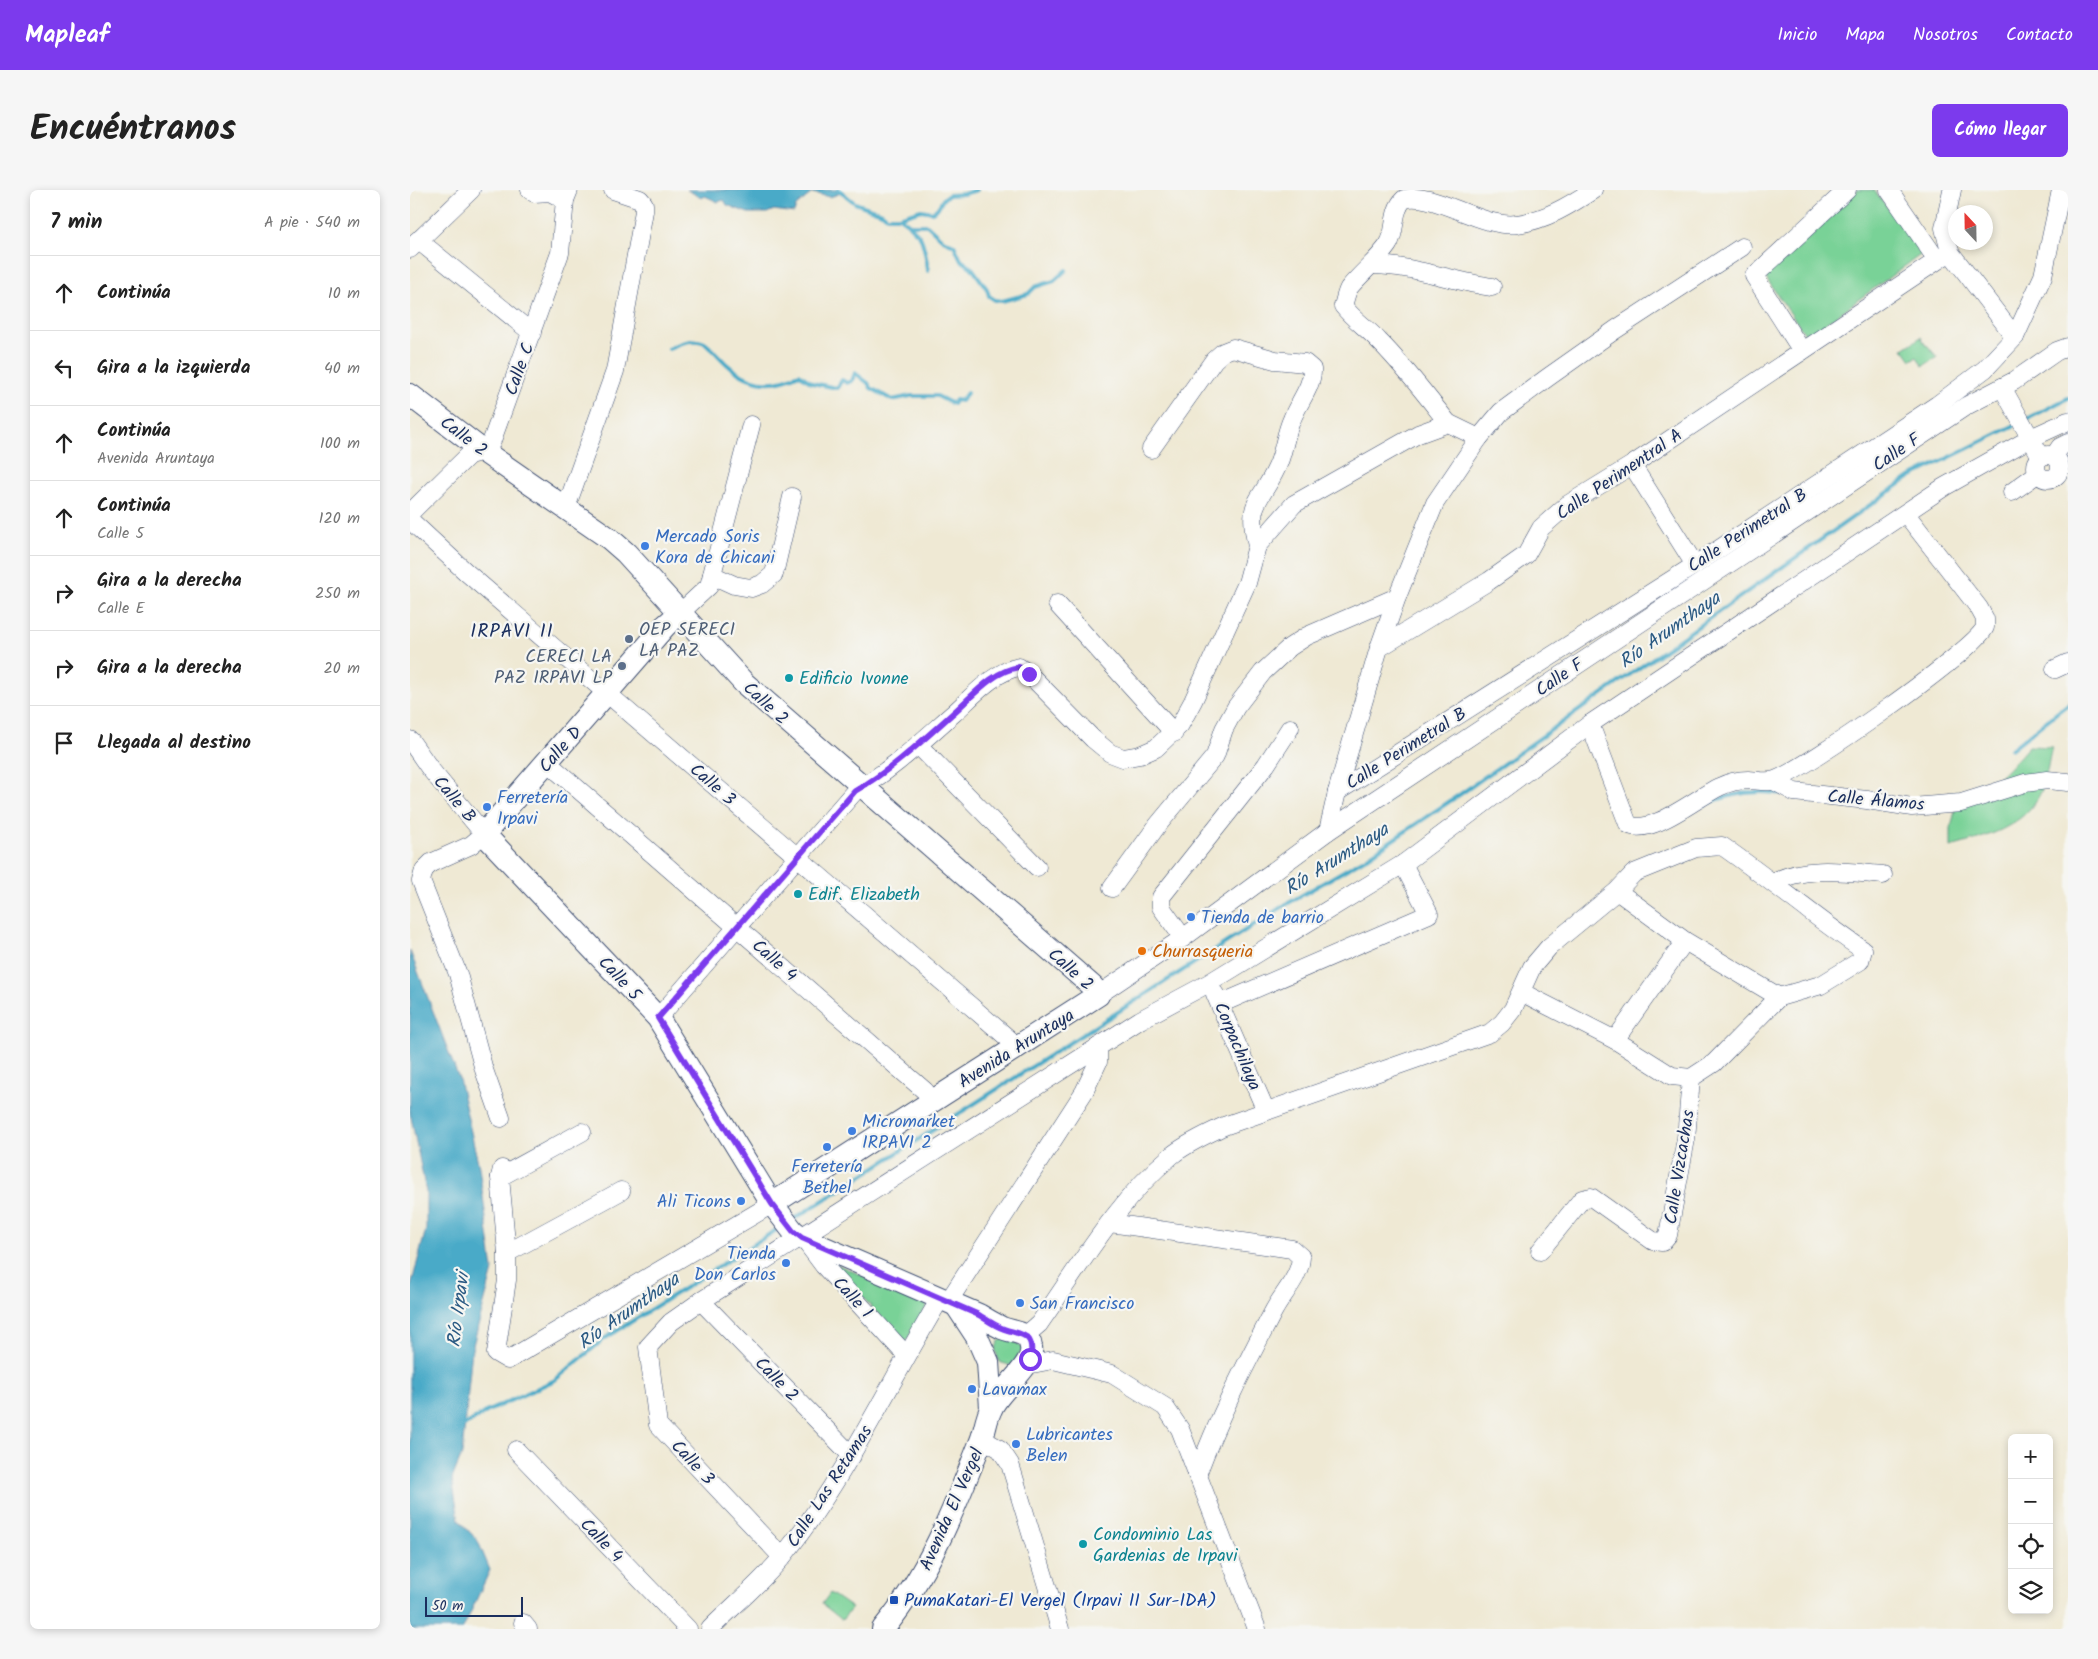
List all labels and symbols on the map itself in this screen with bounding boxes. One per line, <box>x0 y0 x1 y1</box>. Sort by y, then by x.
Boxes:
north arrow <box>1948 205 1993 250</box>
street label: Calle C <box>498 339 543 400</box>
street label: Calle 2 <box>433 409 493 465</box>
street label: Calle Perimentral A <box>1551 422 1689 528</box>
street label: Calle F <box>1867 426 1928 480</box>
street label: Calle Perimetral B <box>1682 481 1814 581</box>
place label: Mercado Soris Kora de Chicani <box>655 523 775 573</box>
marker: Mercado Soris Kora de Chicani <box>639 540 651 552</box>
water label: Río Arumthaya <box>1613 584 1728 677</box>
place label: OEP SERECI LA PAZ <box>639 616 735 666</box>
district label: IRPAVI II <box>470 617 554 647</box>
marker: OEP SERECI LA PAZ <box>623 633 635 645</box>
place label: CERECI LA PAZ IRPAVI LP <box>494 643 613 693</box>
street label: Calle F <box>1530 651 1591 705</box>
marker: CERECI LA PAZ IRPAVI LP <box>616 660 628 672</box>
route end <box>1018 663 1041 686</box>
place label: Edificio Ivonne <box>799 665 909 694</box>
marker: Edificio Ivonne <box>783 672 795 684</box>
street label: Calle 2 <box>735 675 795 733</box>
street label: Calle Perimetral B <box>1340 700 1473 798</box>
street label: Calle D <box>532 719 590 780</box>
street label: Calle 3 <box>682 757 742 814</box>
street label: Calle B <box>425 770 483 830</box>
street label: Calle Álamos <box>1826 783 1926 820</box>
place label: Ferretería Irpavi <box>497 784 568 834</box>
marker: Ferretería Irpavi <box>481 801 493 813</box>
water label: Río Arumthaya <box>1279 815 1396 904</box>
place label: Edif. Elizabeth <box>808 881 920 910</box>
marker: Edif. Elizabeth <box>792 888 804 900</box>
place label: Tienda de barrio <box>1201 904 1324 933</box>
marker: Tienda de barrio <box>1185 911 1197 923</box>
street label: Calle 4 <box>744 933 804 990</box>
place label: Churrasqueria <box>1152 938 1253 967</box>
street label: Calle 2 <box>1040 941 1100 999</box>
marker: Churrasqueria <box>1136 945 1148 957</box>
street label: Calle 5 <box>590 950 648 1009</box>
street label: Corpachilaya <box>1205 998 1268 1095</box>
street label: Avenida Aruntaya <box>953 1002 1081 1097</box>
place label: Micromarket IRPAVI 2 <box>862 1108 956 1158</box>
street label: Calle Vizcachas <box>1657 1108 1704 1226</box>
marker: Micromarket IRPAVI 2 <box>846 1125 858 1137</box>
marker: Ferretería Bethel <box>821 1141 833 1153</box>
place label: Ferretería Bethel <box>791 1153 863 1203</box>
place label: Ali Ticons <box>657 1188 731 1217</box>
marker: Ali Ticons <box>735 1195 747 1207</box>
place label: Tienda Don Carlos <box>694 1240 776 1290</box>
marker: Tienda Don Carlos <box>780 1257 792 1269</box>
water label: Río Arumthaya <box>572 1265 687 1358</box>
water label: Río Irpavi <box>440 1267 479 1349</box>
street label: Calle 1 <box>825 1270 879 1326</box>
place label: San Francisco <box>1030 1290 1134 1319</box>
marker: San Francisco <box>1014 1297 1026 1309</box>
route start <box>1019 1348 1042 1371</box>
street label: Calle 2 <box>747 1351 805 1409</box>
place label: Lavamax <box>982 1376 1047 1405</box>
marker: Lavamax <box>966 1383 978 1395</box>
street label: Calle Las Retamas <box>780 1420 881 1554</box>
place label: Lubricantes Belen <box>1026 1421 1113 1471</box>
street label: Calle 3 <box>663 1434 721 1493</box>
marker: Lubricantes Belen <box>1010 1438 1022 1450</box>
street label: Avenida El Vergel <box>912 1443 993 1576</box>
street label: Calle 4 <box>572 1512 630 1570</box>
place label: Condominio Las Gardenias de Irpavi <box>1093 1521 1238 1571</box>
marker: Condominio Las Gardenias de Irpavi <box>1077 1538 1089 1550</box>
place label: PumaKatari-El Vergel (Irpavi II Sur-IDA) <box>904 1587 1217 1616</box>
scale bar <box>425 1594 522 1617</box>
marker: PumaKatari-El Vergel (Irpavi II Sur-IDA) <box>888 1594 900 1606</box>

